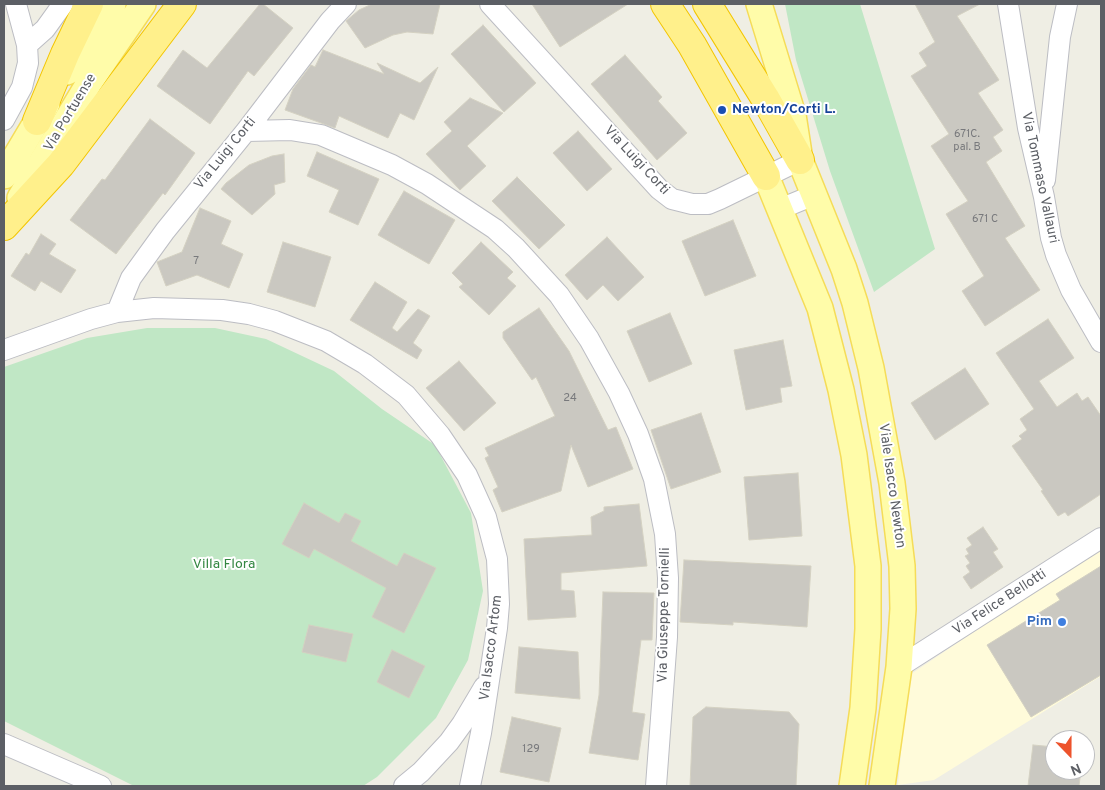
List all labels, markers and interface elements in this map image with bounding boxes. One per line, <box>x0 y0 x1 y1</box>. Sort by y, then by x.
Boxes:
street label: Via Portuense <box>41 71 101 155</box>
place label: Newton/Corti L. <box>732 102 836 118</box>
marker: Newton/Corti L. <box>716 104 728 116</box>
street label: Via Tommaso Vallauri <box>1017 111 1061 245</box>
street label: Via Luigi Corti <box>192 114 260 194</box>
street label: Via Luigi Corti <box>600 123 672 199</box>
house number: 671C. pal. B <box>953 128 981 154</box>
house number: 671 С <box>972 213 998 227</box>
house number: 7 <box>193 255 199 269</box>
house number: 24 <box>563 392 577 406</box>
street label: Viale Isacco Newton <box>874 423 908 549</box>
street label: Via Giuseppe Tornielli <box>655 547 675 683</box>
park label: Villa Flora <box>193 557 255 573</box>
street label: Via Felice Bellotti <box>950 566 1050 640</box>
street label: Via Isacco Artom <box>477 594 507 702</box>
place label: Pim <box>1027 614 1052 630</box>
marker: Pim <box>1056 616 1068 628</box>
north arrow <box>1045 730 1095 780</box>
house number: 129 <box>522 743 540 757</box>
text: N <box>1068 759 1083 778</box>

